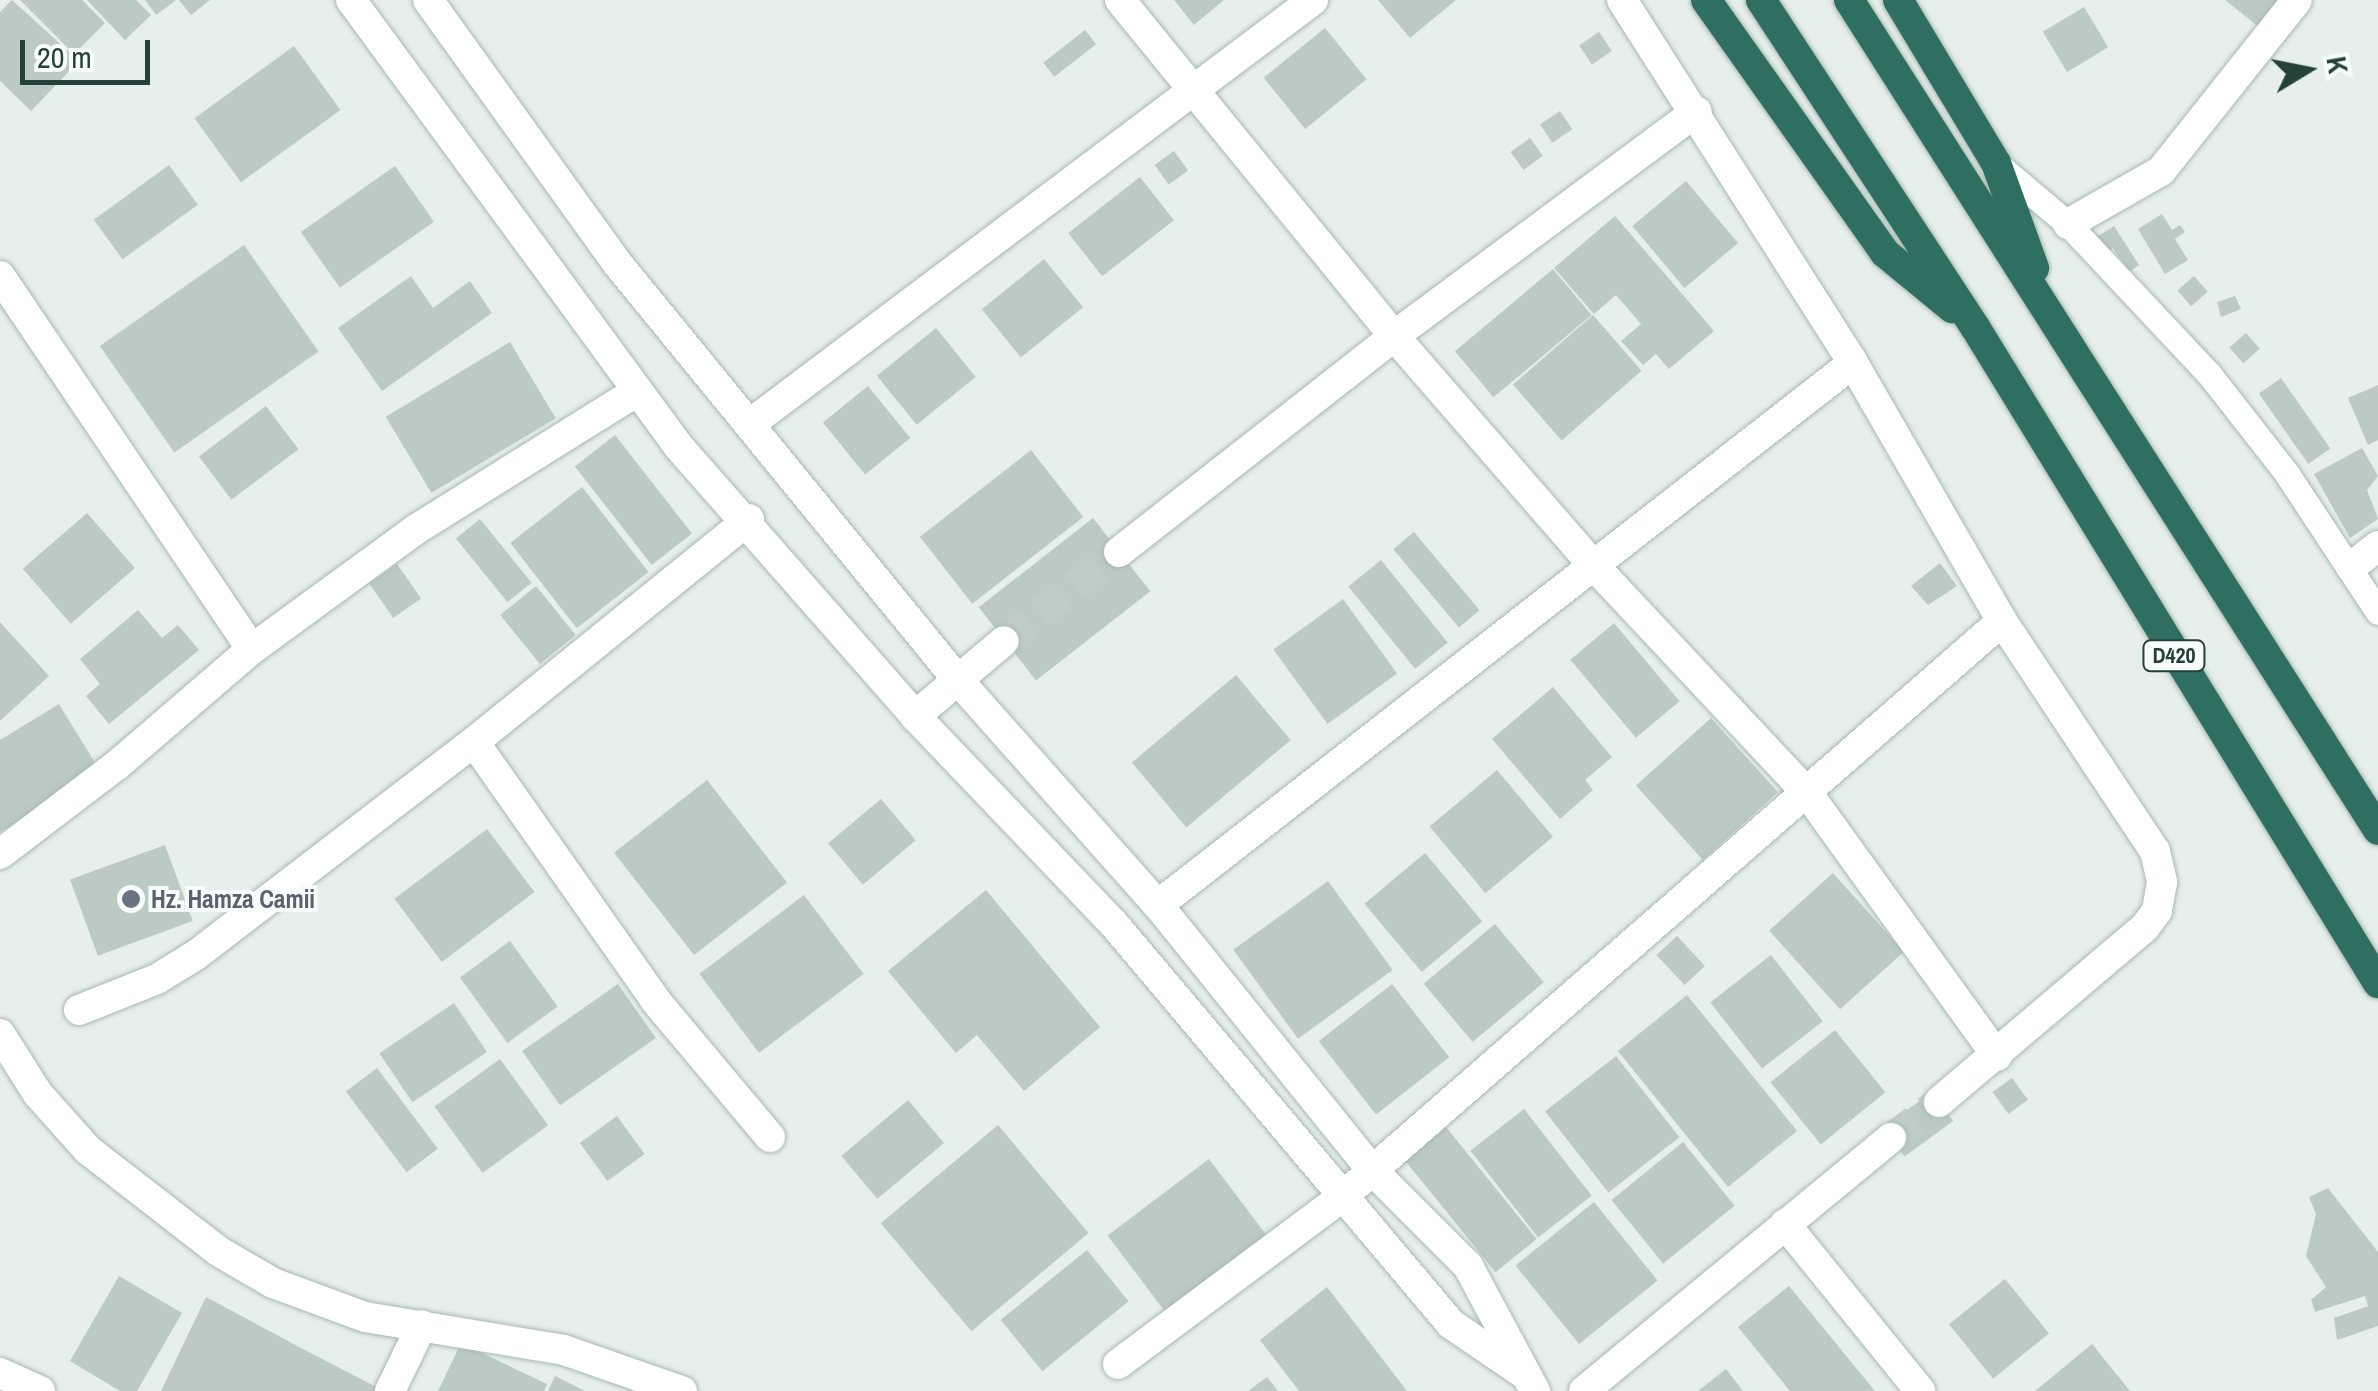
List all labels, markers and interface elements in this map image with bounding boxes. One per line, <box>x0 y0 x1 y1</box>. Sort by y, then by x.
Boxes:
scale bar <box>25 20 155 82</box>
north arrow <box>2258 20 2358 120</box>
text: 20 m <box>37 37 92 77</box>
text: K <box>2317 53 2358 76</box>
road number: D420 <box>2142 639 2206 673</box>
place label: Hz. Hamza Camii <box>151 884 315 914</box>
marker: Hz. Hamza Camii <box>120 888 142 910</box>

